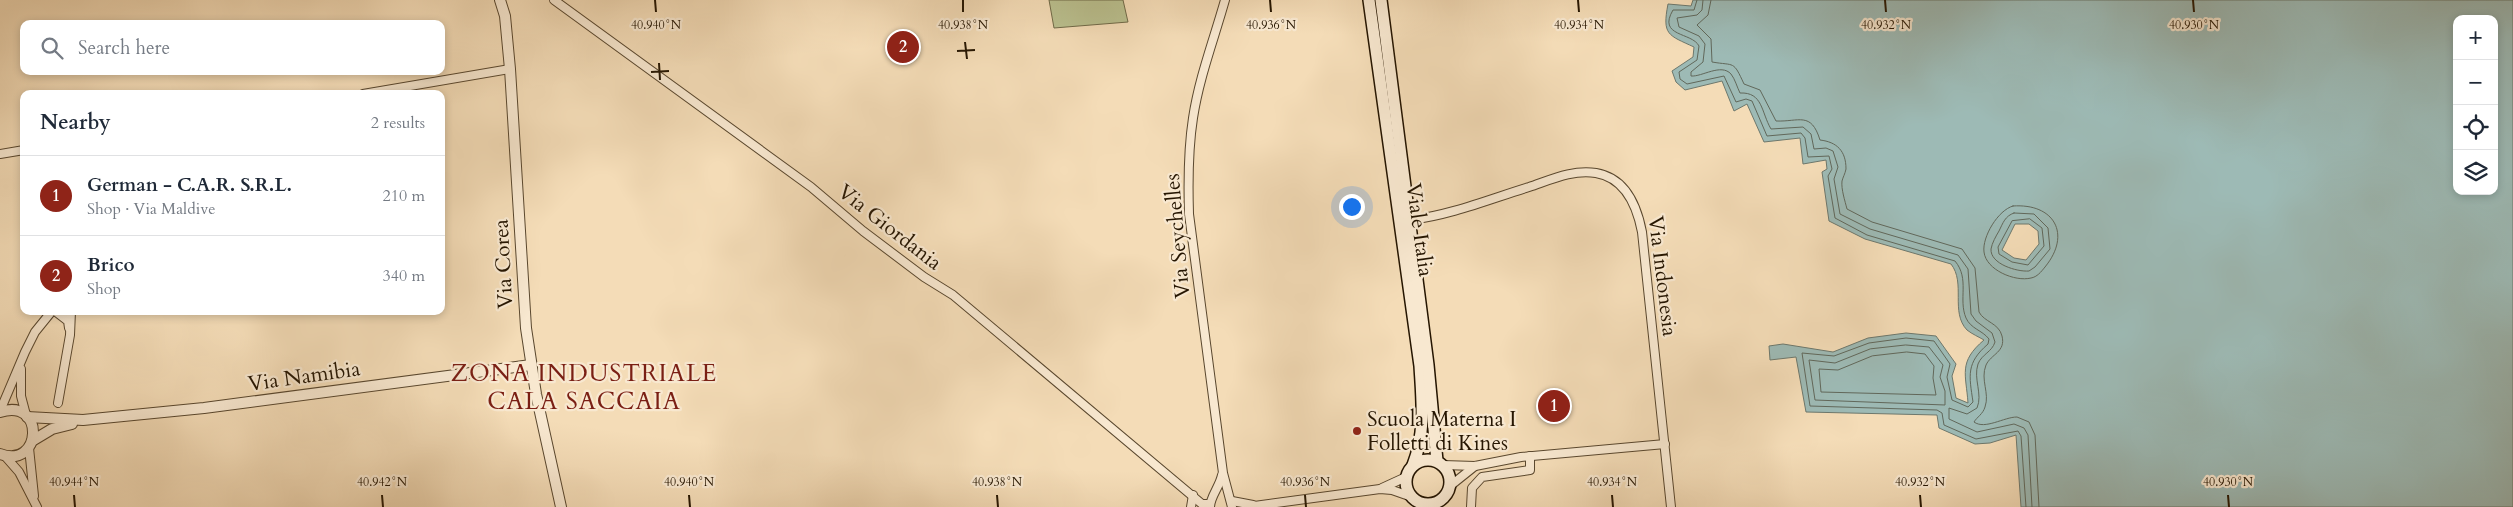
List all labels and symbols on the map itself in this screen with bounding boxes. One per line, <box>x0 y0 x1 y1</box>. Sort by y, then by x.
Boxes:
text: 40.940°N <box>631 17 682 33</box>
text: 40.938°N <box>938 17 989 33</box>
text: 40.936°N <box>1246 17 1297 33</box>
text: 40.934°N <box>1554 17 1605 33</box>
text: 40.932°N <box>1861 17 1912 33</box>
text: 40.930°N <box>2169 17 2220 33</box>
pin: 2 <box>887 28 919 66</box>
street label: Via Seychelles <box>1158 172 1197 300</box>
street label: Via Giordania <box>832 178 948 277</box>
street label: Viale Italia <box>1399 181 1440 279</box>
your location <box>1339 194 1365 220</box>
street label: Via Indonesia <box>1641 214 1684 338</box>
street label: Via Corea <box>487 218 520 310</box>
street label: Via Namibia <box>246 354 362 399</box>
district label: ZONA INDUSTRIALE CALA SACCAIA <box>451 357 717 418</box>
pin: 1 <box>1538 387 1570 425</box>
place label: Scuola Materna I Folletti di Kines <box>1367 405 1517 458</box>
marker: Scuola Materna I Folletti di Kines <box>1351 425 1363 437</box>
text: 40.944°N <box>49 474 100 490</box>
text: 40.942°N <box>357 474 408 490</box>
text: 40.940°N <box>664 474 715 490</box>
text: 40.938°N <box>972 474 1023 490</box>
text: 40.936°N <box>1280 474 1331 490</box>
text: 40.934°N <box>1587 474 1638 490</box>
text: 40.932°N <box>1895 474 1946 490</box>
text: 40.930°N <box>2203 474 2254 490</box>

